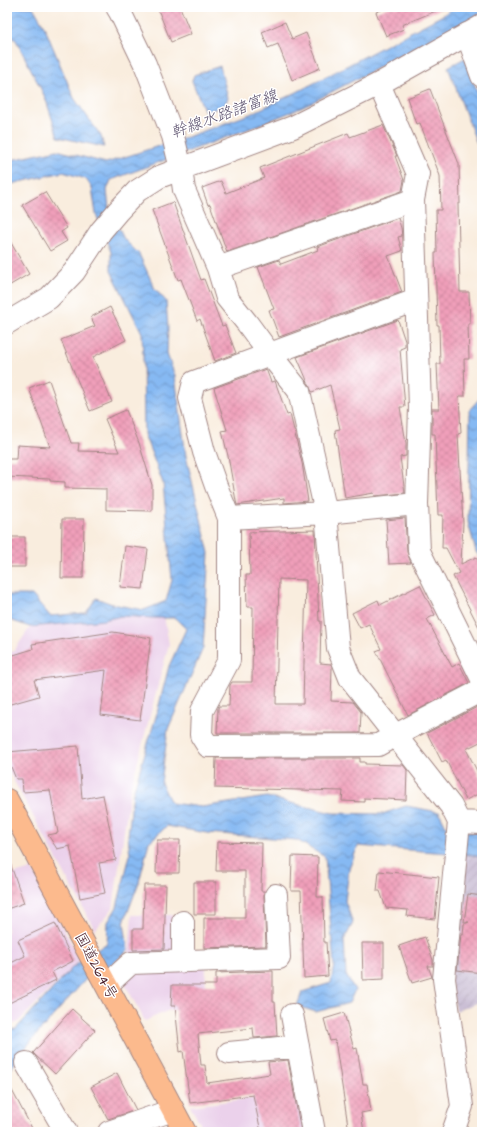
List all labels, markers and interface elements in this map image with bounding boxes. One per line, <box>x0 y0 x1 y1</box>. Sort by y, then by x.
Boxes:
water label: 幹線水路諸富線 <box>168 84 281 143</box>
street label: 国道264号 <box>70 929 122 1003</box>

